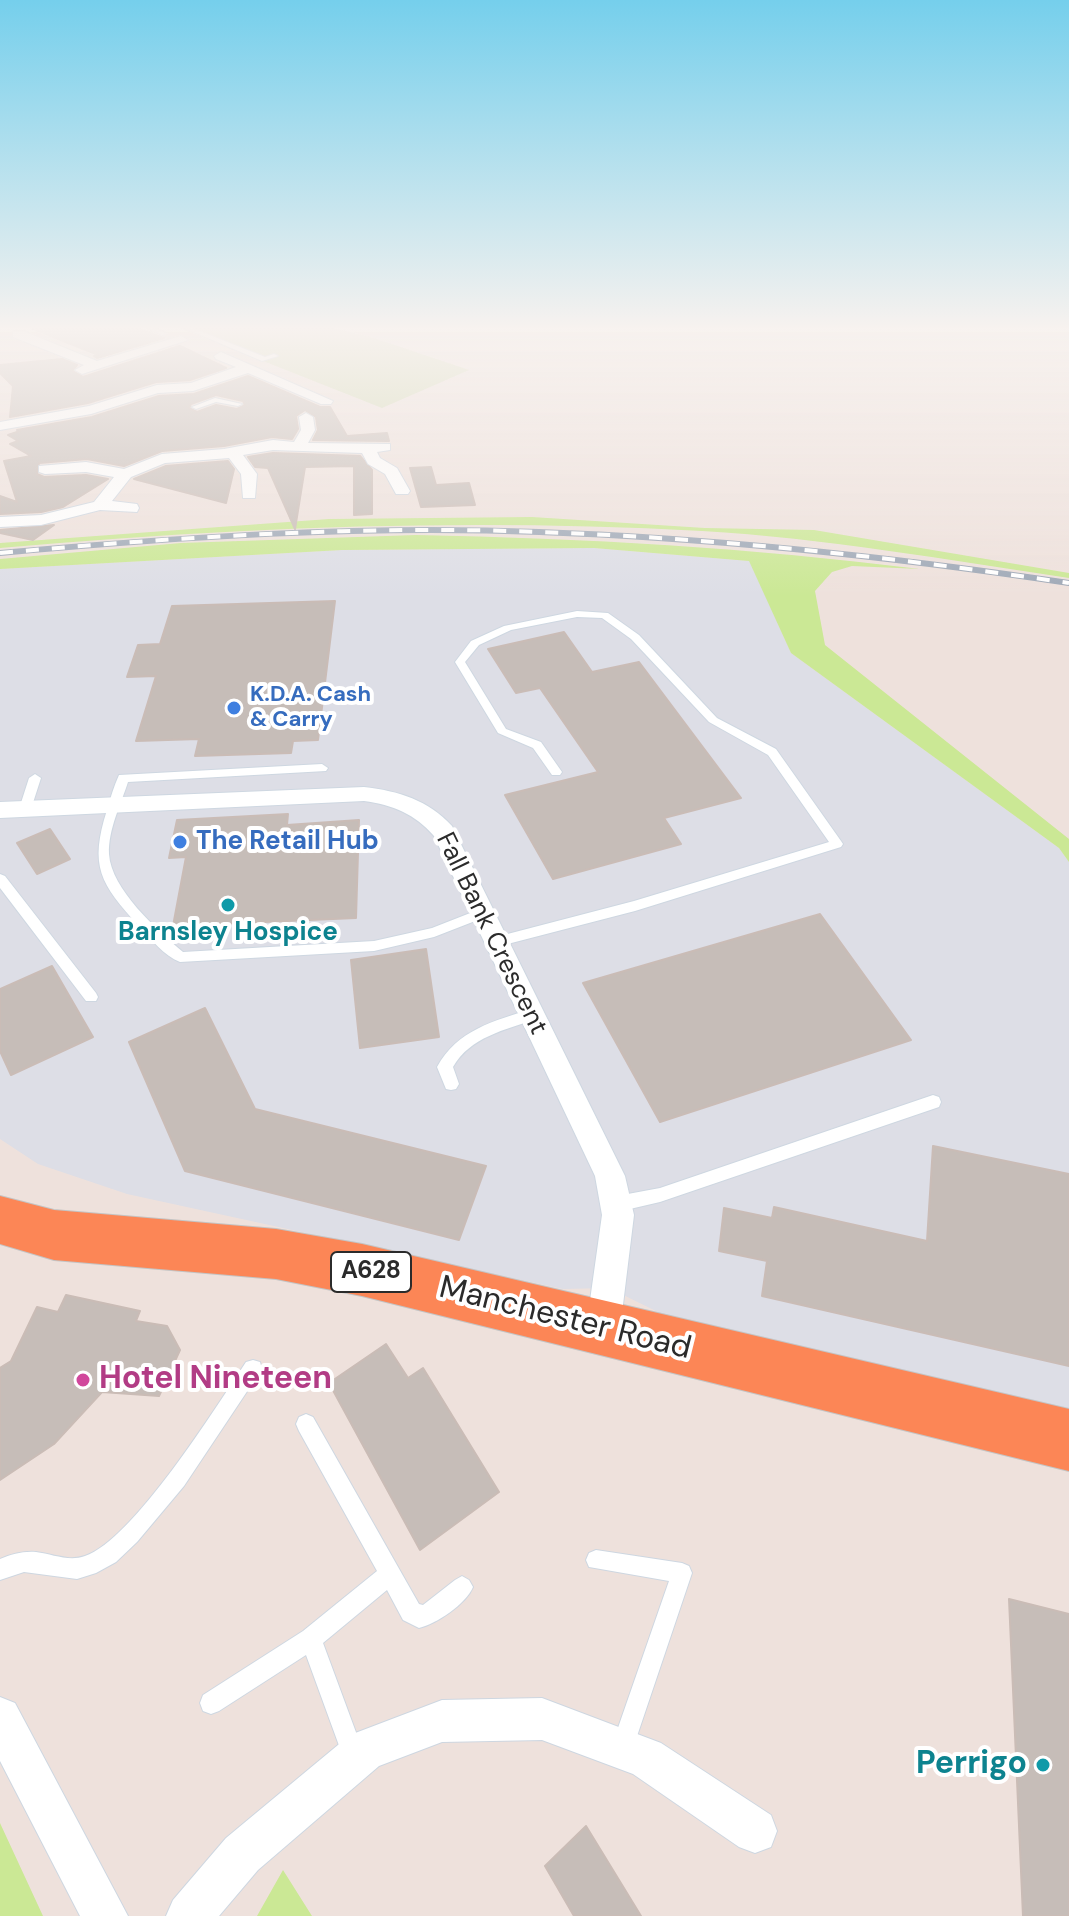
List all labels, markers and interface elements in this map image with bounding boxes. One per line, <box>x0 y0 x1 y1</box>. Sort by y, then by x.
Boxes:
place label: K.D.A. Cash & Carry <box>250 682 371 734</box>
marker: K.D.A. Cash & Carry <box>225 699 243 717</box>
place label: The Retail Hub <box>196 826 379 858</box>
street label: Fall Bank Crescent <box>429 828 553 1040</box>
marker: The Retail Hub <box>171 833 189 851</box>
marker: Barnsley Hospice <box>219 896 237 914</box>
place label: Barnsley Hospice <box>118 917 338 949</box>
road number: A628 <box>331 1252 411 1292</box>
street label: Manchester Road <box>435 1269 695 1369</box>
place label: Hotel Nineteen <box>99 1361 332 1399</box>
marker: Hotel Nineteen <box>74 1371 92 1389</box>
place label: Perrigo <box>916 1746 1027 1784</box>
marker: Perrigo <box>1034 1756 1052 1774</box>

